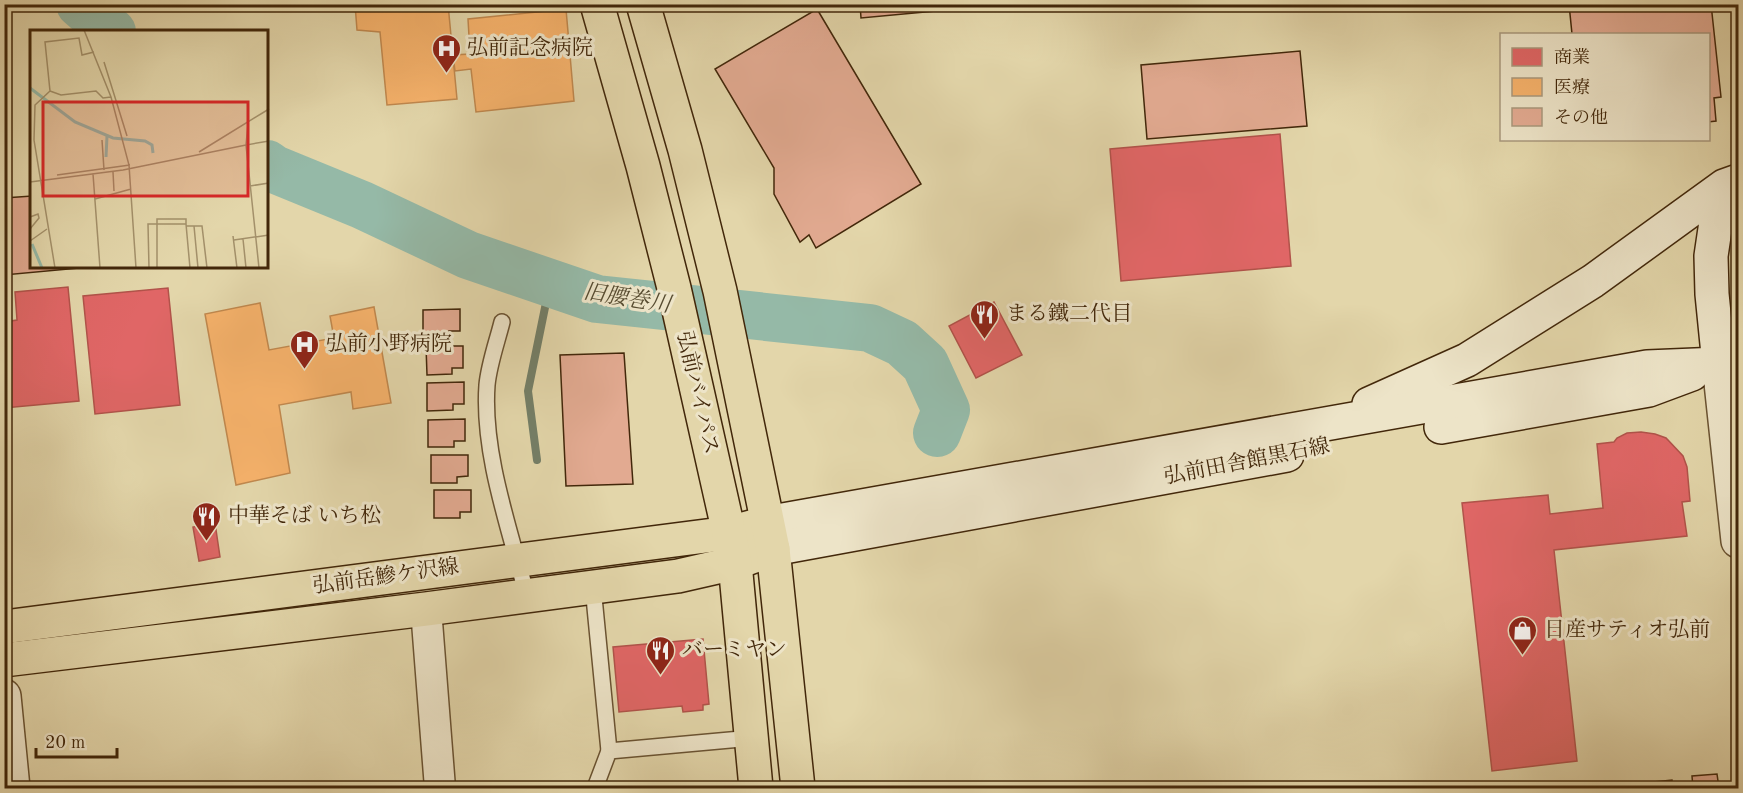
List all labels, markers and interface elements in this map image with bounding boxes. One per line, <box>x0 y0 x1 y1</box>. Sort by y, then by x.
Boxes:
inset map <box>30 30 268 268</box>
hospital icon: 弘前記念病院 <box>430 32 462 74</box>
legend <box>1500 33 1710 141</box>
place label: 弘前記念病院 <box>467 35 593 59</box>
text: 商業 <box>1554 47 1590 67</box>
text: 医療 <box>1554 77 1590 97</box>
text: その他 <box>1554 108 1608 127</box>
water label: 旧腰巻川 <box>582 279 674 317</box>
restaurant icon: まる鐵二代目 <box>969 298 1001 340</box>
place label: まる鐵二代目 <box>1006 302 1132 325</box>
hospital icon: 弘前小野病院 <box>289 328 321 370</box>
street label: 弘前バイパス <box>673 329 723 457</box>
place label: 弘前小野病院 <box>326 332 452 355</box>
street label: 弘前田舎館黒石線 <box>1162 434 1331 488</box>
restaurant icon: 中華そば いち松 <box>191 500 223 542</box>
place label: 中華そば いち松 <box>228 504 381 527</box>
street label: 弘前岳鰺ケ沢線 <box>311 554 460 598</box>
shop icon: 日産サティオ弘前 <box>1507 614 1539 656</box>
place label: 日産サティオ弘前 <box>1544 618 1710 641</box>
restaurant icon: バーミヤン <box>645 634 677 676</box>
place label: バーミヤン <box>682 640 787 661</box>
scale bar <box>36 721 117 759</box>
text: 20 m <box>45 734 85 752</box>

